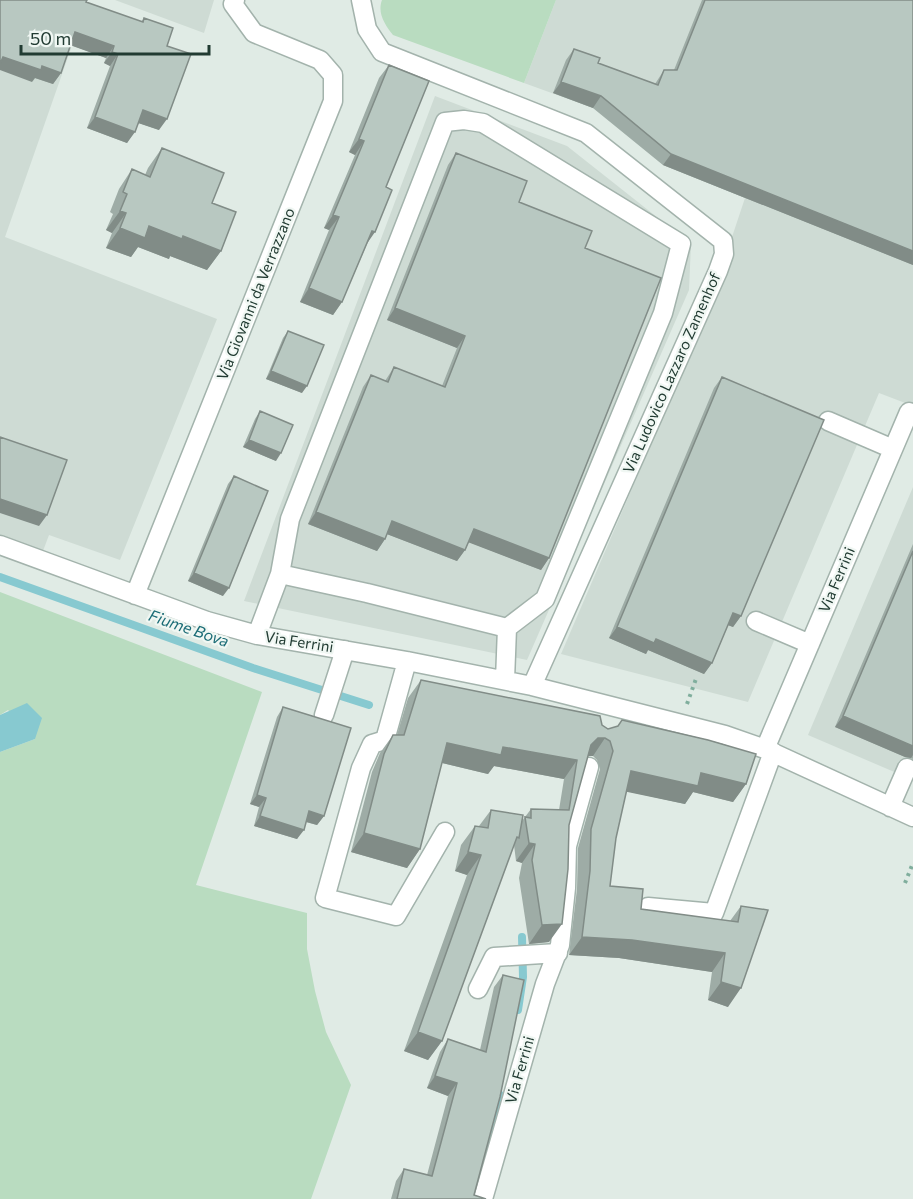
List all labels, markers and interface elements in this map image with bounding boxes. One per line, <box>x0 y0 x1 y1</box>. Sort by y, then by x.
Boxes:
scale bar <box>21 18 208 56</box>
text: 50 m <box>30 27 71 49</box>
street label: Via Giovanni da Verrazzano <box>212 205 298 382</box>
street label: Via Ludovico Lazzaro Zamenhof <box>619 269 724 476</box>
street label: Via Ferrini <box>814 544 858 615</box>
water label: Fiume Bova <box>147 605 232 650</box>
street label: Via Ferrini <box>263 627 335 655</box>
street label: Via Ferrini <box>501 1034 537 1106</box>

